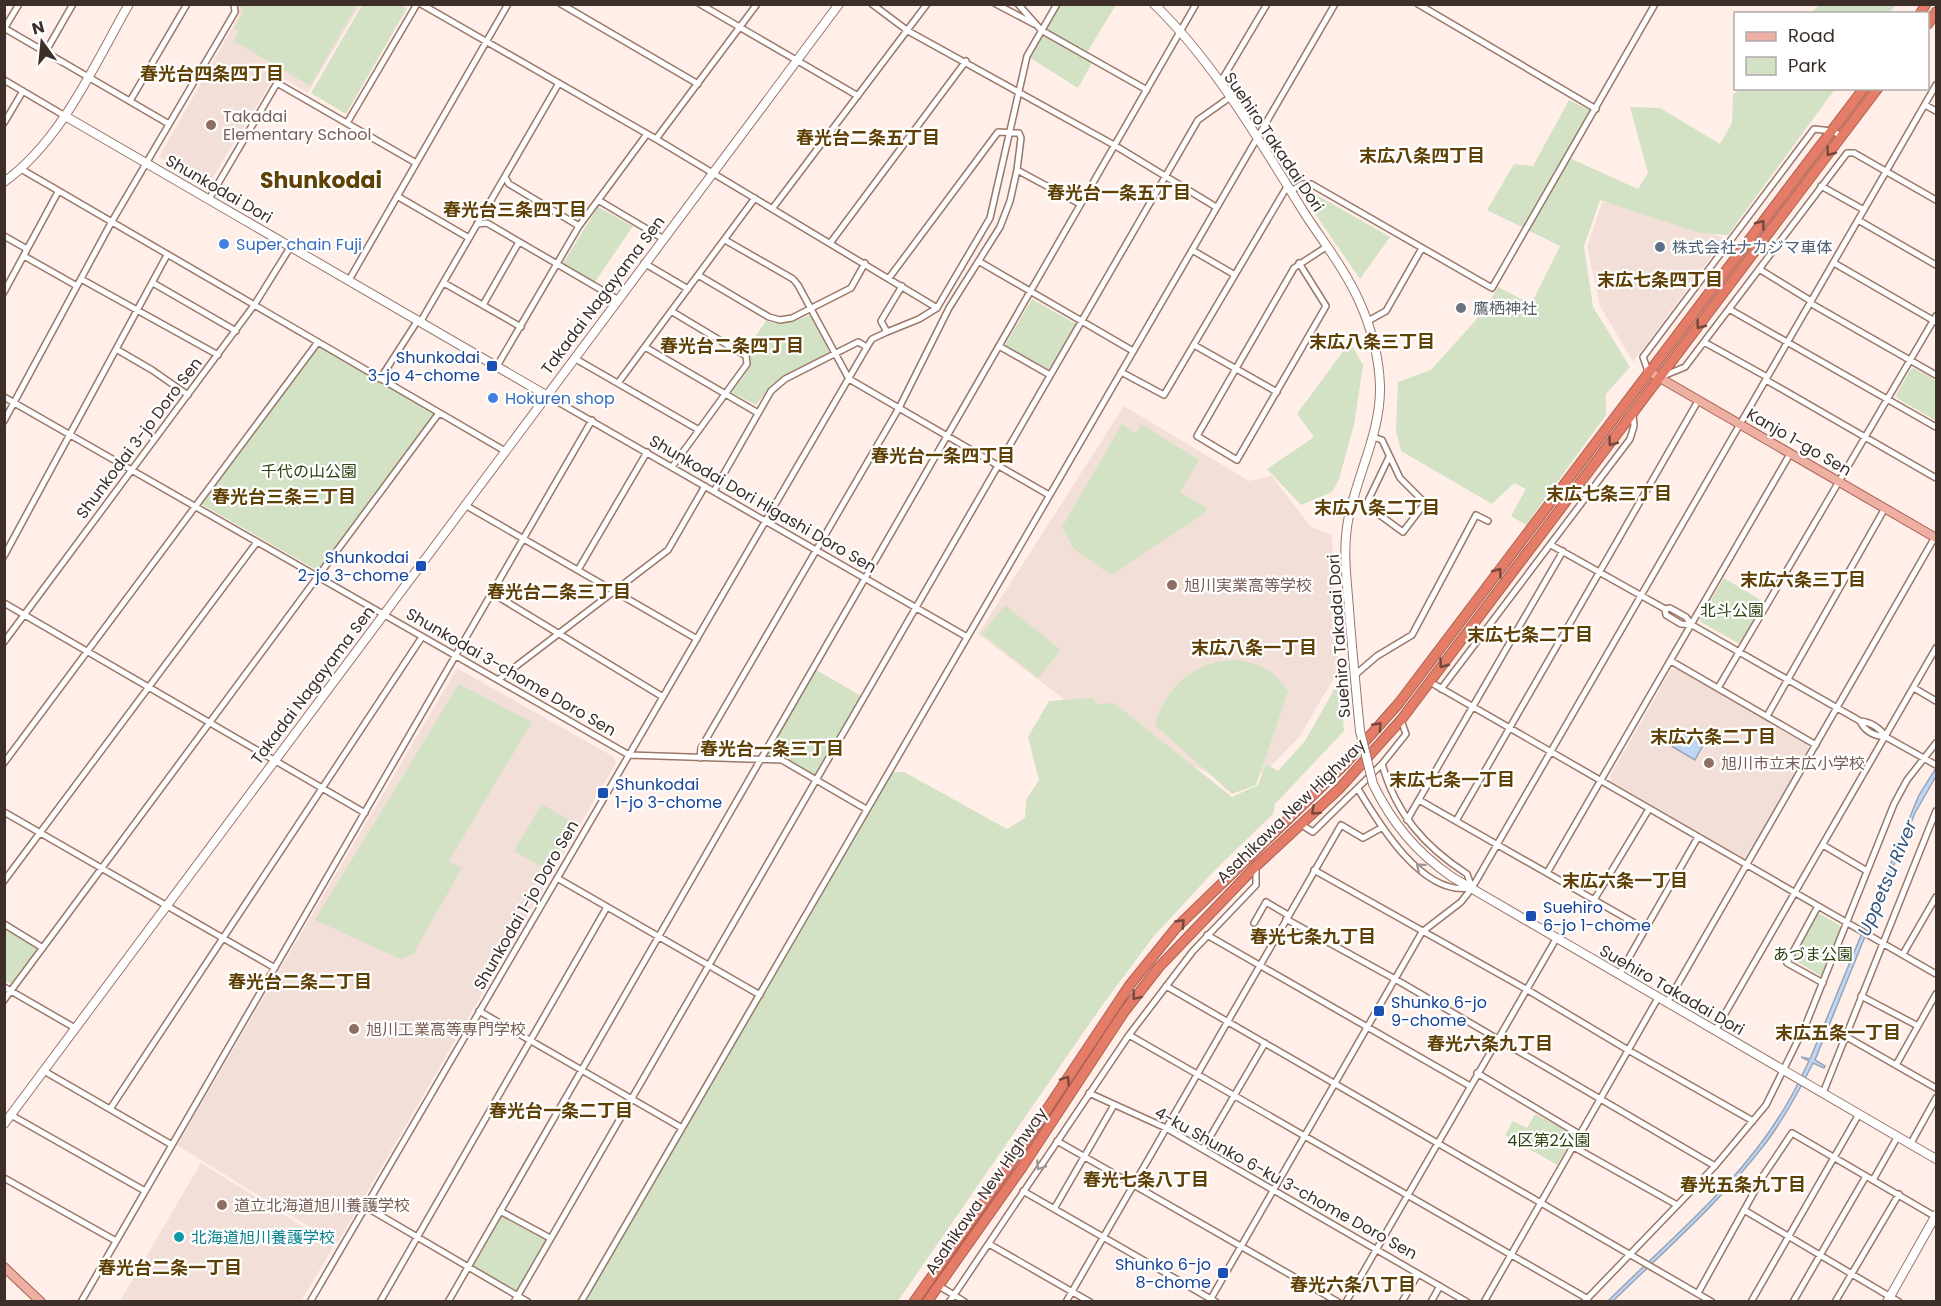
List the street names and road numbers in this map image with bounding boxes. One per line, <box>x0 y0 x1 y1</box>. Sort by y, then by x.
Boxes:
street label: Suehiro Takadai Dori <box>1219 68 1329 216</box>
street label: Shunkodai Dori <box>161 149 277 229</box>
street label: Takadai Nagayama Sen <box>536 211 670 379</box>
street label: Shunkodai 3-jo Doro Sen <box>71 353 207 523</box>
street label: Kanjo 1-go Sen <box>1742 403 1856 481</box>
street label: Shunkodai Dori Higashi Doro Sen <box>645 429 881 579</box>
street label: Suehiro Takadai Dori <box>1322 553 1356 719</box>
street label: Takadai Nagayama Sen <box>246 601 380 769</box>
street label: Shunkodai 3-chome Doro Sen <box>402 602 620 742</box>
street label: Asahikawa New Highway <box>1211 734 1371 888</box>
street label: Shunkodai 1-jo Doro Sen <box>468 816 584 994</box>
street label: Suehiro Takadai Dori <box>1595 939 1749 1041</box>
street label: 4-ku Shunko 6-ku 3-chome Doro Sen <box>1151 1101 1421 1265</box>
street label: Asahikawa New Highway <box>920 1103 1052 1279</box>

